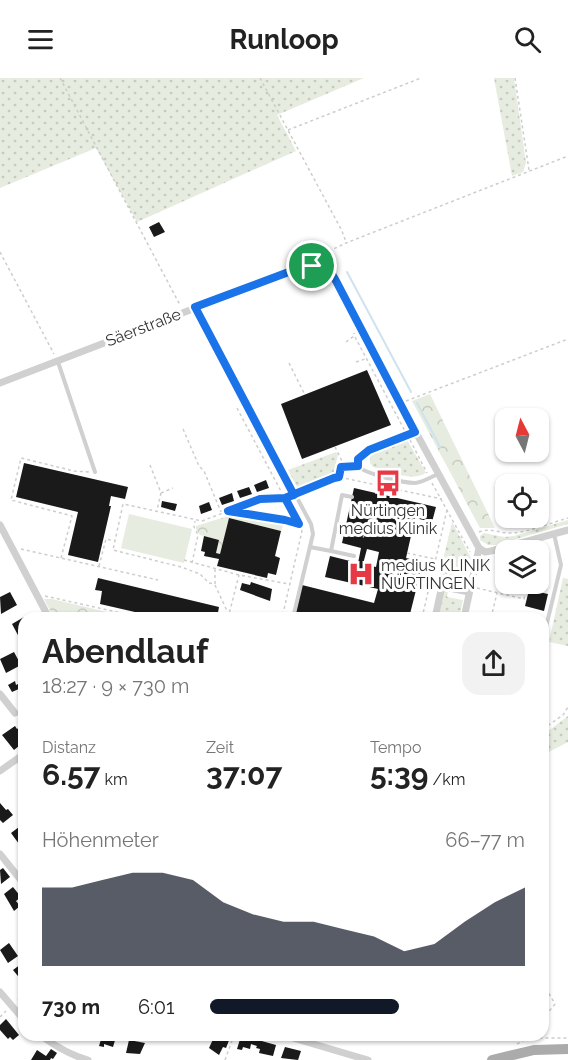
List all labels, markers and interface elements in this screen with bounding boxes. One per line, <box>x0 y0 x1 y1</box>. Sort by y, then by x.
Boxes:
icon: menu <box>24 23 57 56</box>
icon: search <box>511 23 544 56</box>
text: Runloop <box>229 24 339 55</box>
pin <box>286 240 337 291</box>
icon: arrive <box>295 249 328 282</box>
street label: Säerstraße <box>103 304 183 350</box>
north arrow <box>495 408 549 462</box>
map controls <box>495 408 549 594</box>
bus stop icon: Nürtingen medius Klinik <box>373 468 403 498</box>
button: locate <box>495 474 549 528</box>
place label: Nürtingen medius Klinik <box>339 501 438 538</box>
button: layers <box>495 540 549 594</box>
place label: medius KLINIK NÜRTINGEN <box>381 556 491 593</box>
hospital icon: medius KLINIK NÜRTINGEN <box>346 559 376 589</box>
text: Abendlauf <box>42 632 208 671</box>
button: share <box>462 632 525 695</box>
text: 18:27 · 9 × 730 m <box>42 674 189 698</box>
text: Distanz <box>42 738 96 757</box>
text: Zeit <box>206 738 234 757</box>
text: Tempo <box>370 738 421 757</box>
text: 6.57 <box>42 757 100 792</box>
text: 37:07 <box>206 757 282 792</box>
text: 5:39 <box>370 757 428 792</box>
text: km <box>100 770 128 789</box>
text: /km <box>428 770 465 789</box>
text: Höhenmeter <box>42 828 159 852</box>
text: 66–77 m <box>445 828 525 852</box>
text: 730 m <box>42 995 100 1019</box>
text: 6:01 <box>138 995 175 1019</box>

